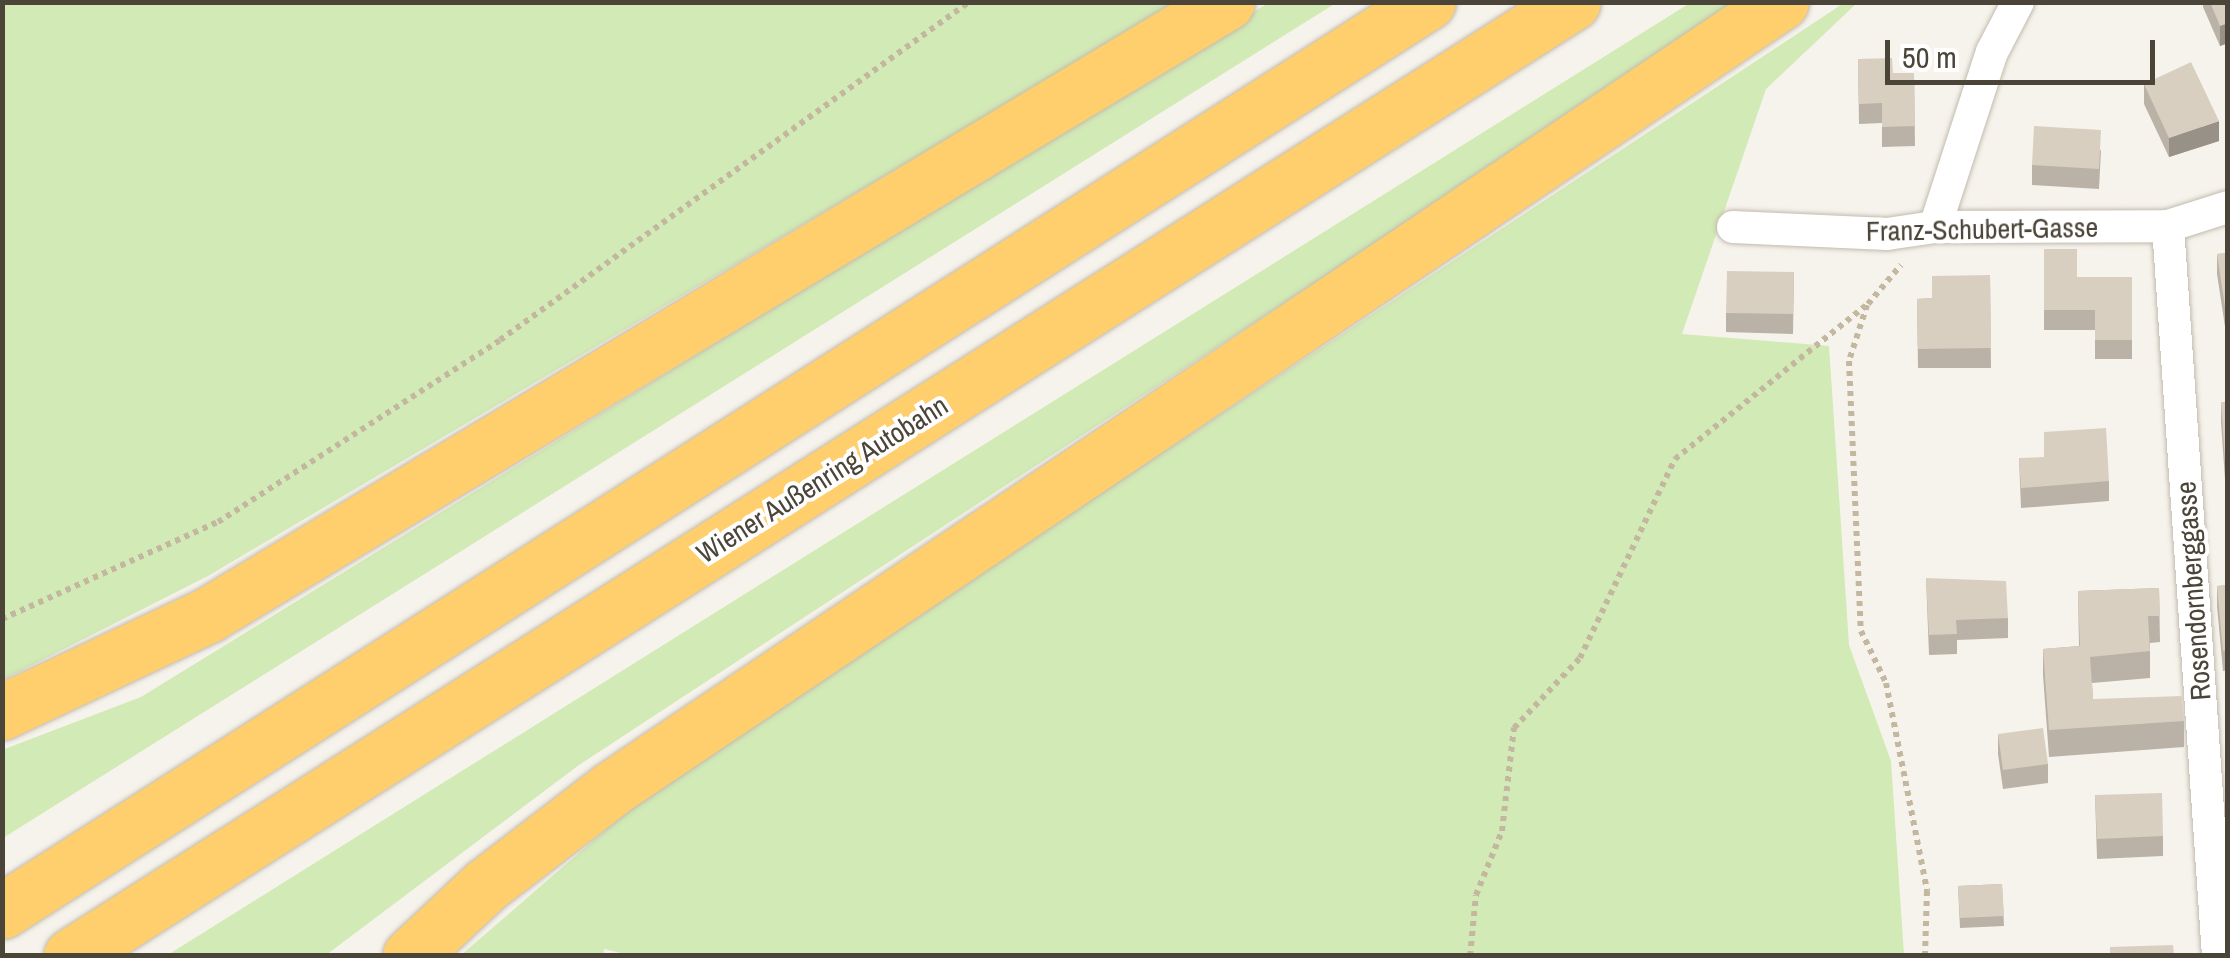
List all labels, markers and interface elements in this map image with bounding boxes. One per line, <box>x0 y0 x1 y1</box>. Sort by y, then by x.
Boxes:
scale bar <box>1890 20 2160 82</box>
text: 50 m <box>1902 37 1957 77</box>
street label: Franz-Schubert-Gasse <box>1866 210 2098 248</box>
street label: Wiener Außenring Autobahn <box>689 387 955 571</box>
street label: Rosendornberggasse <box>2169 480 2217 702</box>

